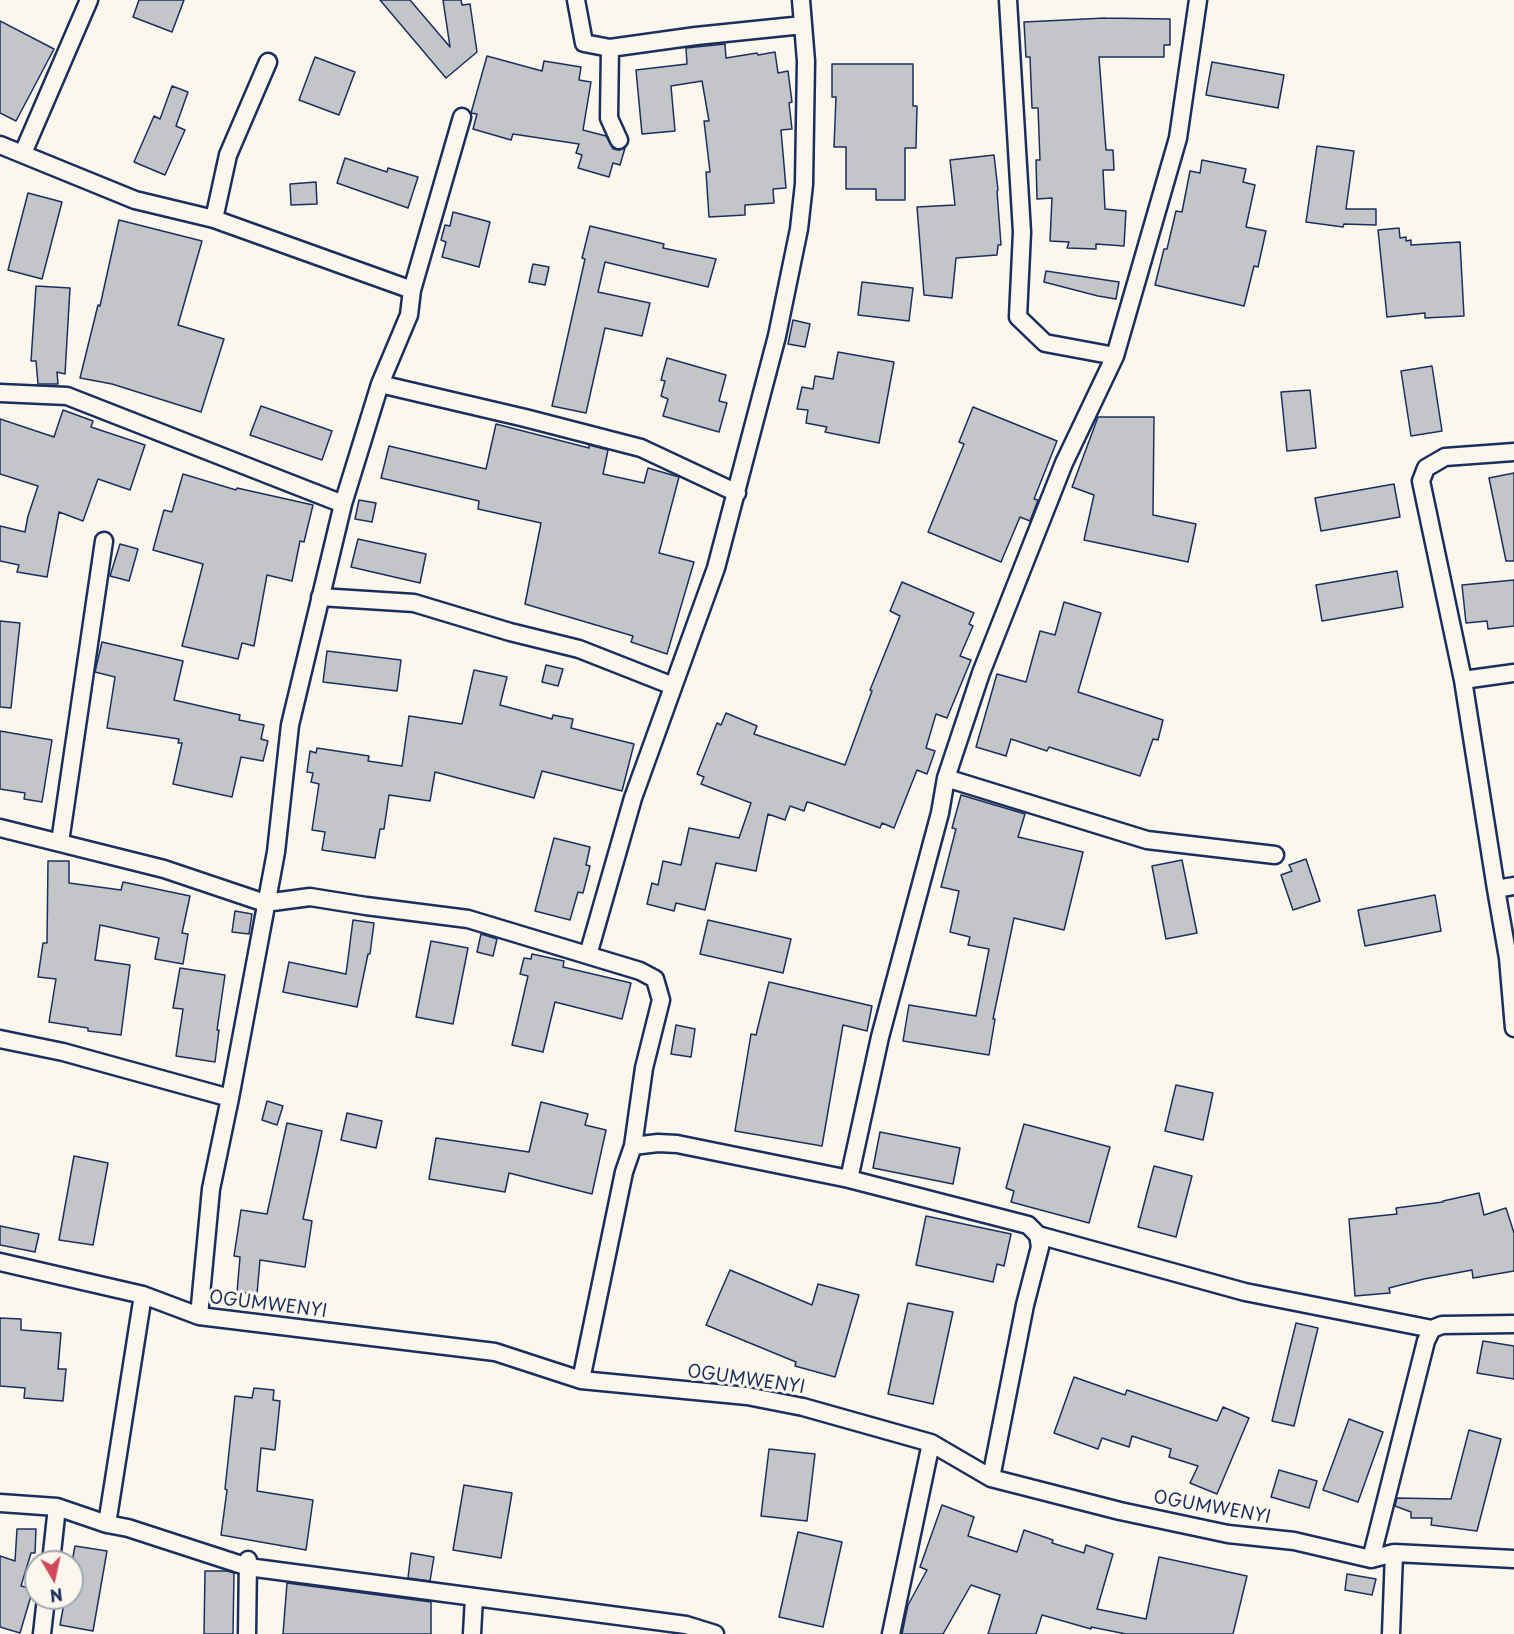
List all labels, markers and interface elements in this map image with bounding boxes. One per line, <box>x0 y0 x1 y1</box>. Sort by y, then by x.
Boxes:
street label: OGUMWENYI <box>208 1287 328 1323</box>
street label: OGUMWENYI <box>686 1361 806 1399</box>
street label: OGUMWENYI <box>1152 1487 1272 1529</box>
north arrow <box>24 1550 84 1610</box>
text: N <box>48 1583 65 1609</box>

